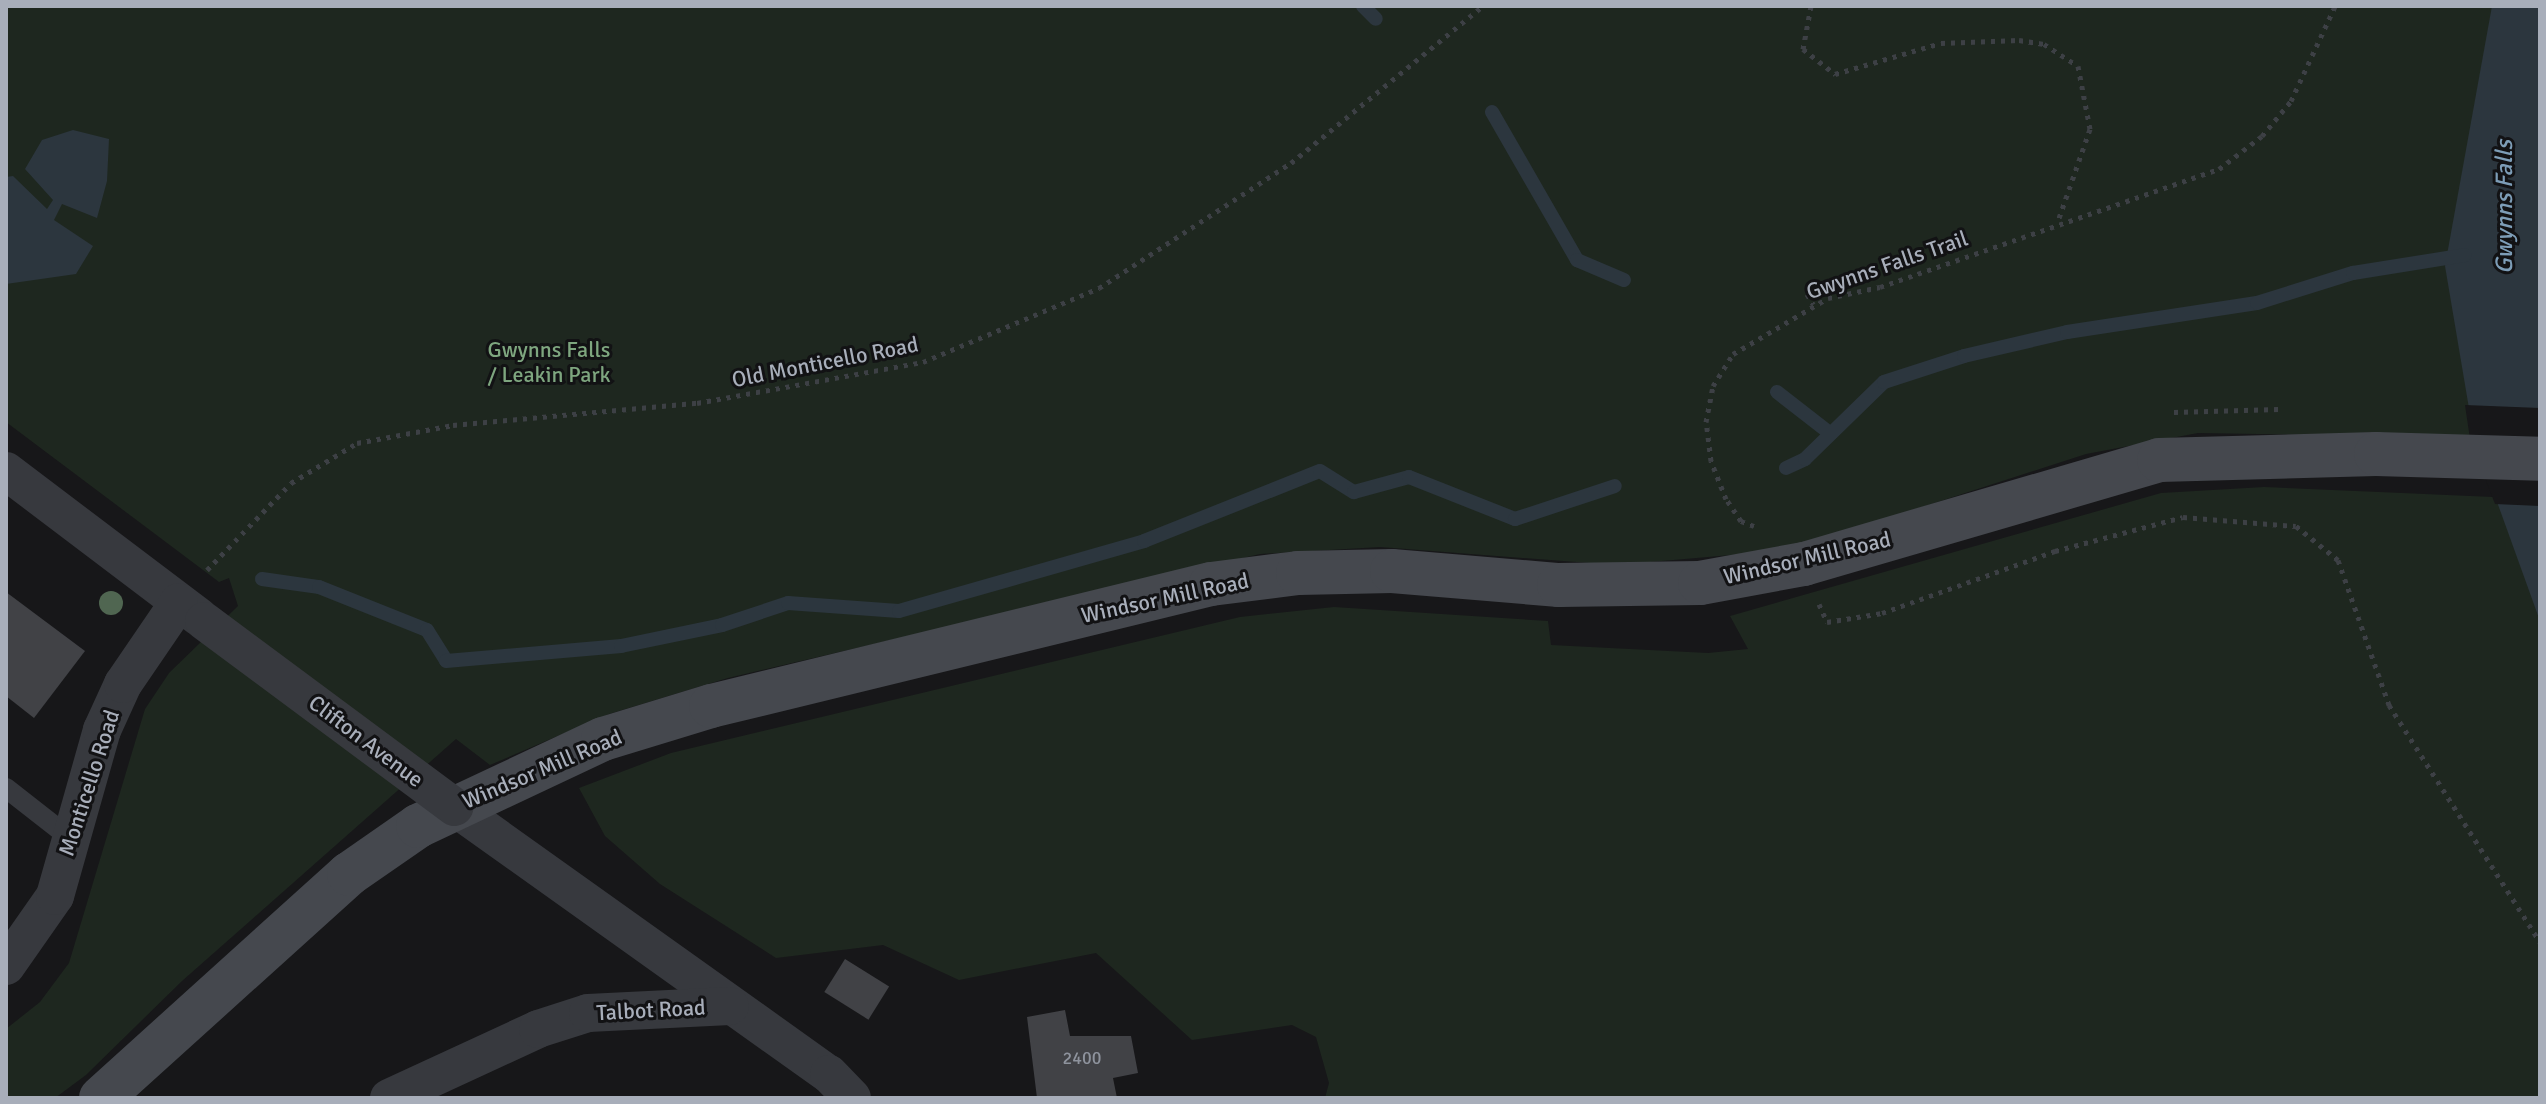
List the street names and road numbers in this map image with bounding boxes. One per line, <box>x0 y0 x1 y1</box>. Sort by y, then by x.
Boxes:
street label: Gwynns Falls Trail <box>1803 225 1971 305</box>
street label: Old Monticello Road <box>730 331 920 393</box>
street label: Windsor Mill Road <box>1721 526 1893 590</box>
street label: Windsor Mill Road <box>1079 567 1251 629</box>
street label: Clifton Avenue <box>303 689 429 793</box>
street label: Monticello Road <box>53 707 125 859</box>
street label: Windsor Mill Road <box>458 724 626 814</box>
street label: Talbot Road <box>596 994 706 1026</box>

